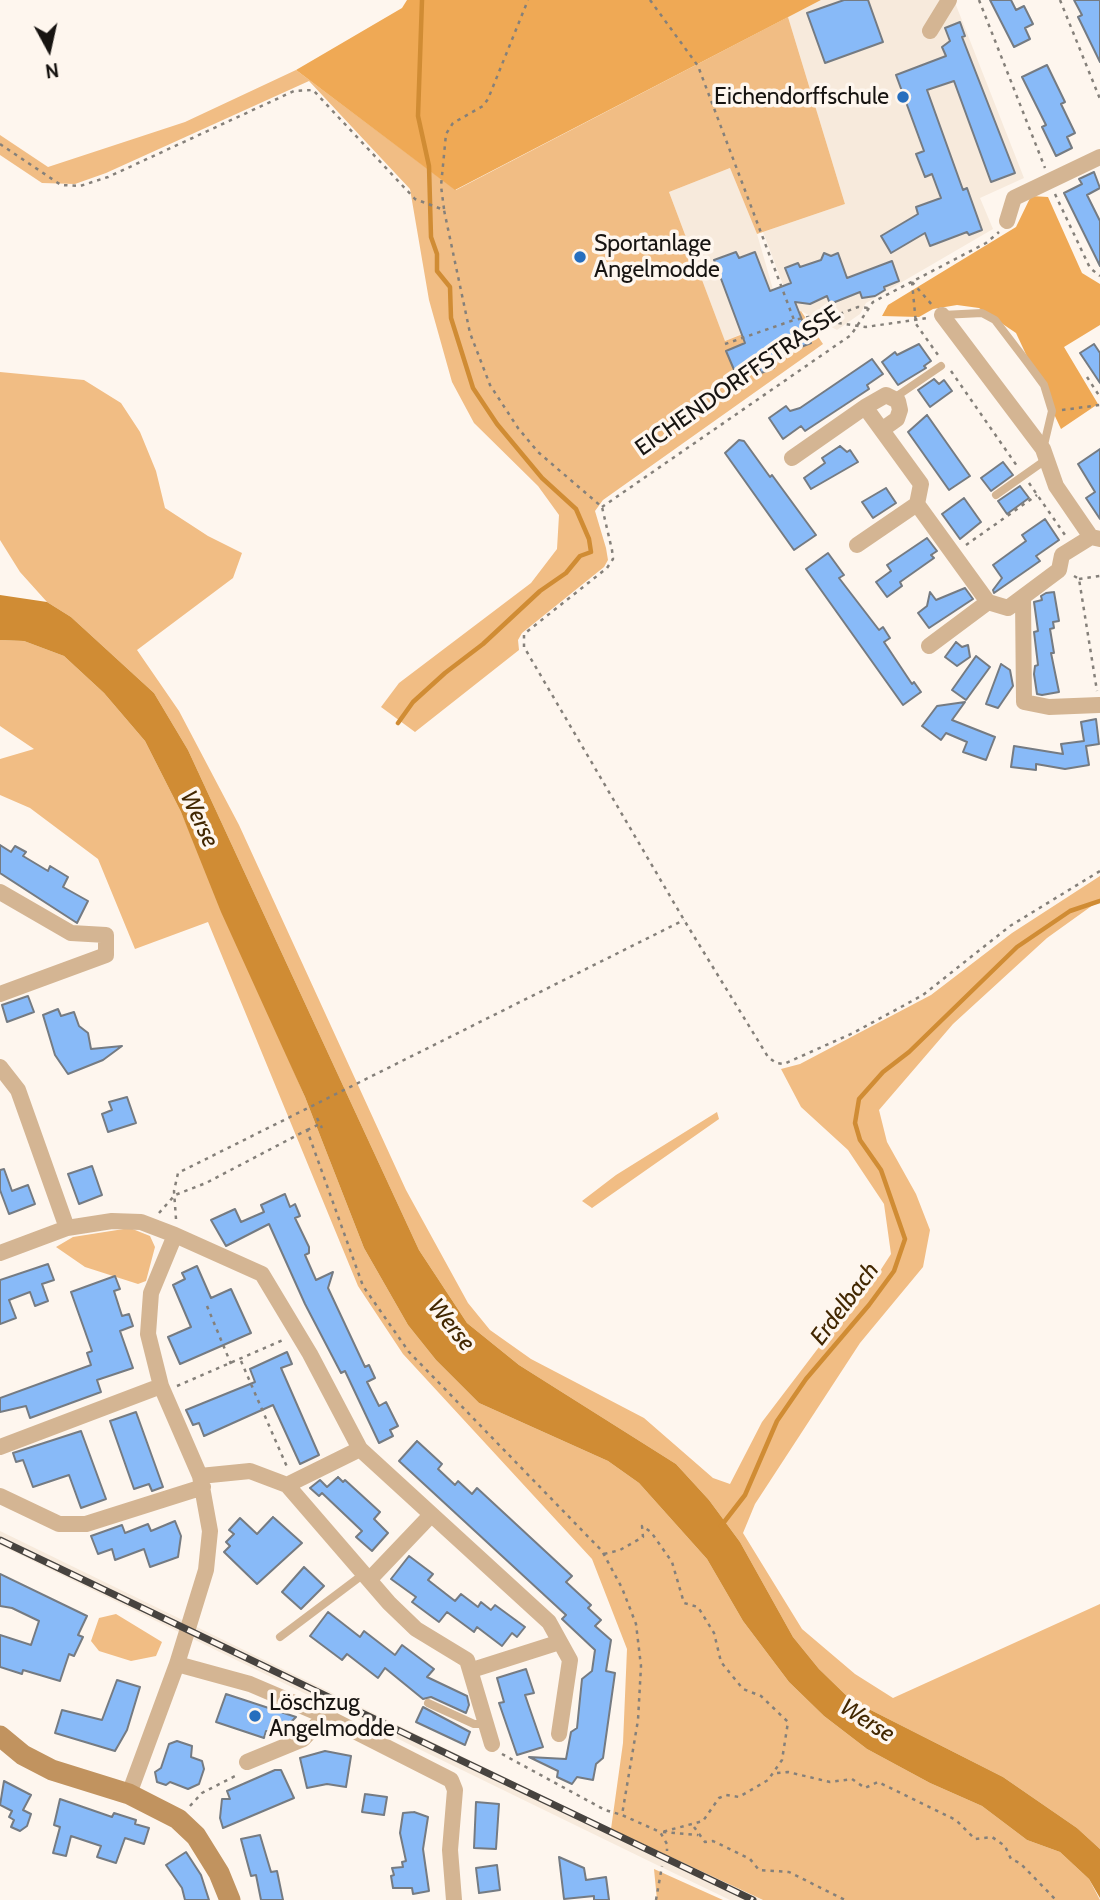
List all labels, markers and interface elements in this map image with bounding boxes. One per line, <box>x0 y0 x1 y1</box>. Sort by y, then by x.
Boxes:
north arrow <box>14 14 84 84</box>
text: N <box>44 58 60 83</box>
place label: Eichendorffschule <box>714 83 889 111</box>
marker: Eichendorffschule <box>895 89 911 105</box>
place label: Sportanlage Angelmodde <box>594 230 720 284</box>
marker: Sportanlage Angelmodde <box>572 249 588 265</box>
street label: EICHENDORFFSTRASSE <box>630 300 846 462</box>
water label: Werse <box>173 786 225 852</box>
water label: Erdelbach <box>805 1257 885 1351</box>
water label: Werse <box>421 1293 481 1357</box>
place label: Löschzug Angelmodde <box>269 1689 395 1743</box>
water label: Werse <box>834 1693 900 1749</box>
marker: Löschzug Angelmodde <box>247 1708 263 1724</box>

